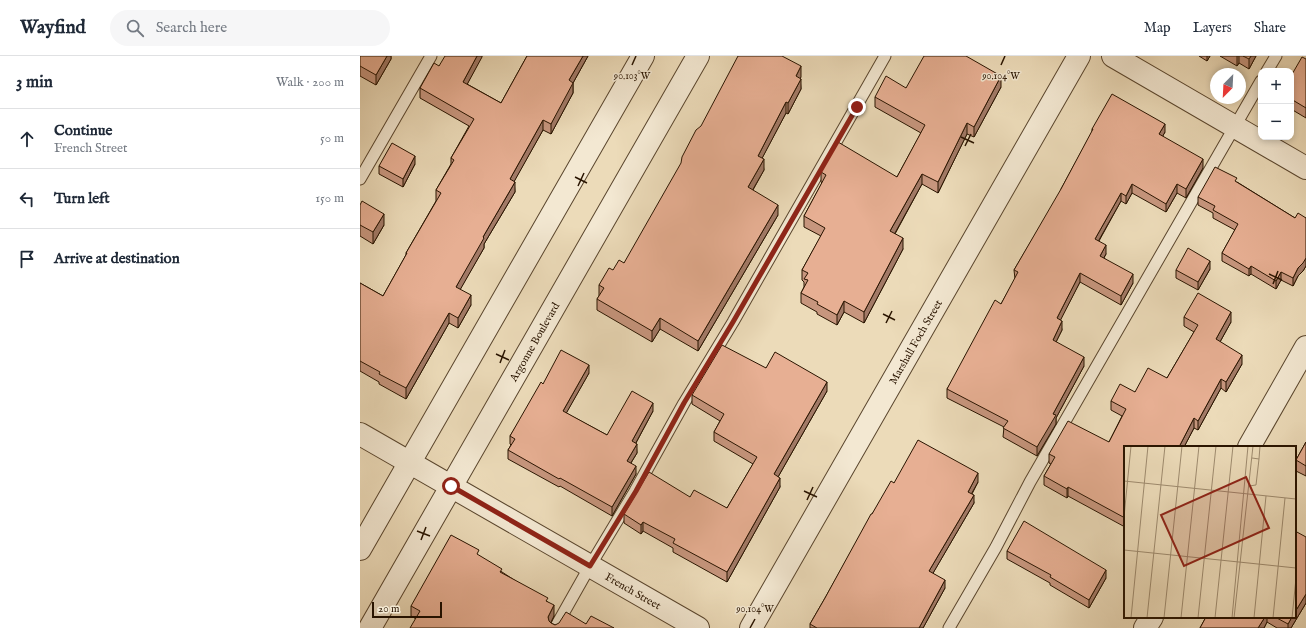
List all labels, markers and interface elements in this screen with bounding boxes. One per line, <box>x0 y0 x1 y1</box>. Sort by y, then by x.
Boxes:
search box <box>110 10 390 46</box>
text: Wayfind <box>20 16 86 40</box>
icon: search <box>124 17 146 39</box>
text: Search here <box>156 18 227 37</box>
text: Map <box>1144 19 1171 37</box>
text: Layers <box>1193 19 1232 37</box>
text: Share <box>1254 19 1286 37</box>
north arrow <box>1210 68 1246 104</box>
map controls <box>1258 68 1294 140</box>
button: + <box>1258 68 1294 104</box>
text: 90.103°W <box>613 70 651 83</box>
text: 90.104°W <box>981 70 1020 83</box>
text: 3 min <box>16 72 53 93</box>
text: Walk · 200 m <box>276 74 344 91</box>
route end <box>848 98 866 116</box>
button: − <box>1258 104 1294 140</box>
text: Continue <box>54 121 112 140</box>
icon: ahead <box>16 128 38 150</box>
text: 50 m <box>320 130 344 147</box>
text: French Street <box>54 140 127 157</box>
icon: left <box>16 188 38 210</box>
text: Turn left <box>54 189 110 208</box>
text: 150 m <box>315 190 344 207</box>
icon: arrive <box>16 248 38 270</box>
text: Arrive at destination <box>54 249 180 268</box>
street label: Marshall Foch Street <box>886 297 946 387</box>
street label: Argonne Boulevard <box>506 300 563 385</box>
inset map <box>1124 446 1296 618</box>
route start <box>442 477 460 495</box>
street label: French Street <box>602 570 663 613</box>
scale bar <box>372 600 442 619</box>
text: 20 m <box>378 602 399 616</box>
text: 90.104°W <box>735 603 774 616</box>

